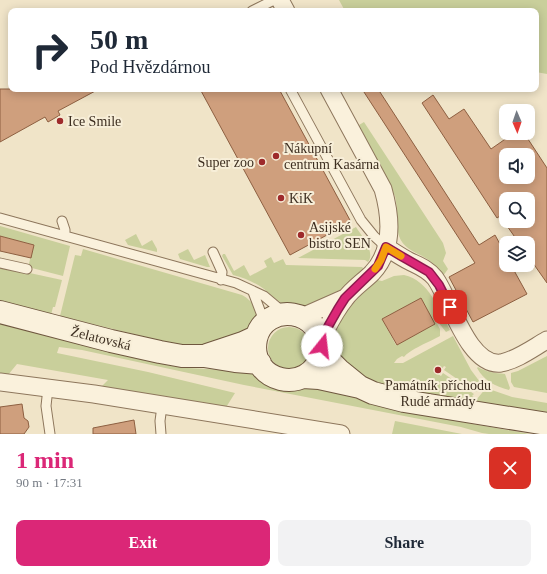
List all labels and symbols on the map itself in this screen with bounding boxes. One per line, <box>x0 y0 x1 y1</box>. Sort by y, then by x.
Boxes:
north arrow <box>499 104 535 140</box>
place label: Ice Smile <box>68 114 121 129</box>
marker: Ice Smile <box>55 116 65 126</box>
place label: Nákupní centrum Kasárna <box>284 141 380 172</box>
marker: Nákupní centrum Kasárna <box>271 151 281 161</box>
place label: Super zoo <box>198 155 254 170</box>
marker: Super zoo <box>257 157 267 167</box>
place label: KiK <box>289 191 313 206</box>
marker: KiK <box>276 193 286 203</box>
place label: Asijské bistro SEN <box>309 220 371 251</box>
marker: Asijské bistro SEN <box>296 230 306 240</box>
pin <box>433 290 467 324</box>
street label: Želatovská <box>69 323 133 353</box>
position arrow <box>301 325 343 367</box>
marker: Památník příchodu Rudé armády <box>433 365 443 375</box>
place label: Památník příchodu Rudé armády <box>385 378 491 409</box>

